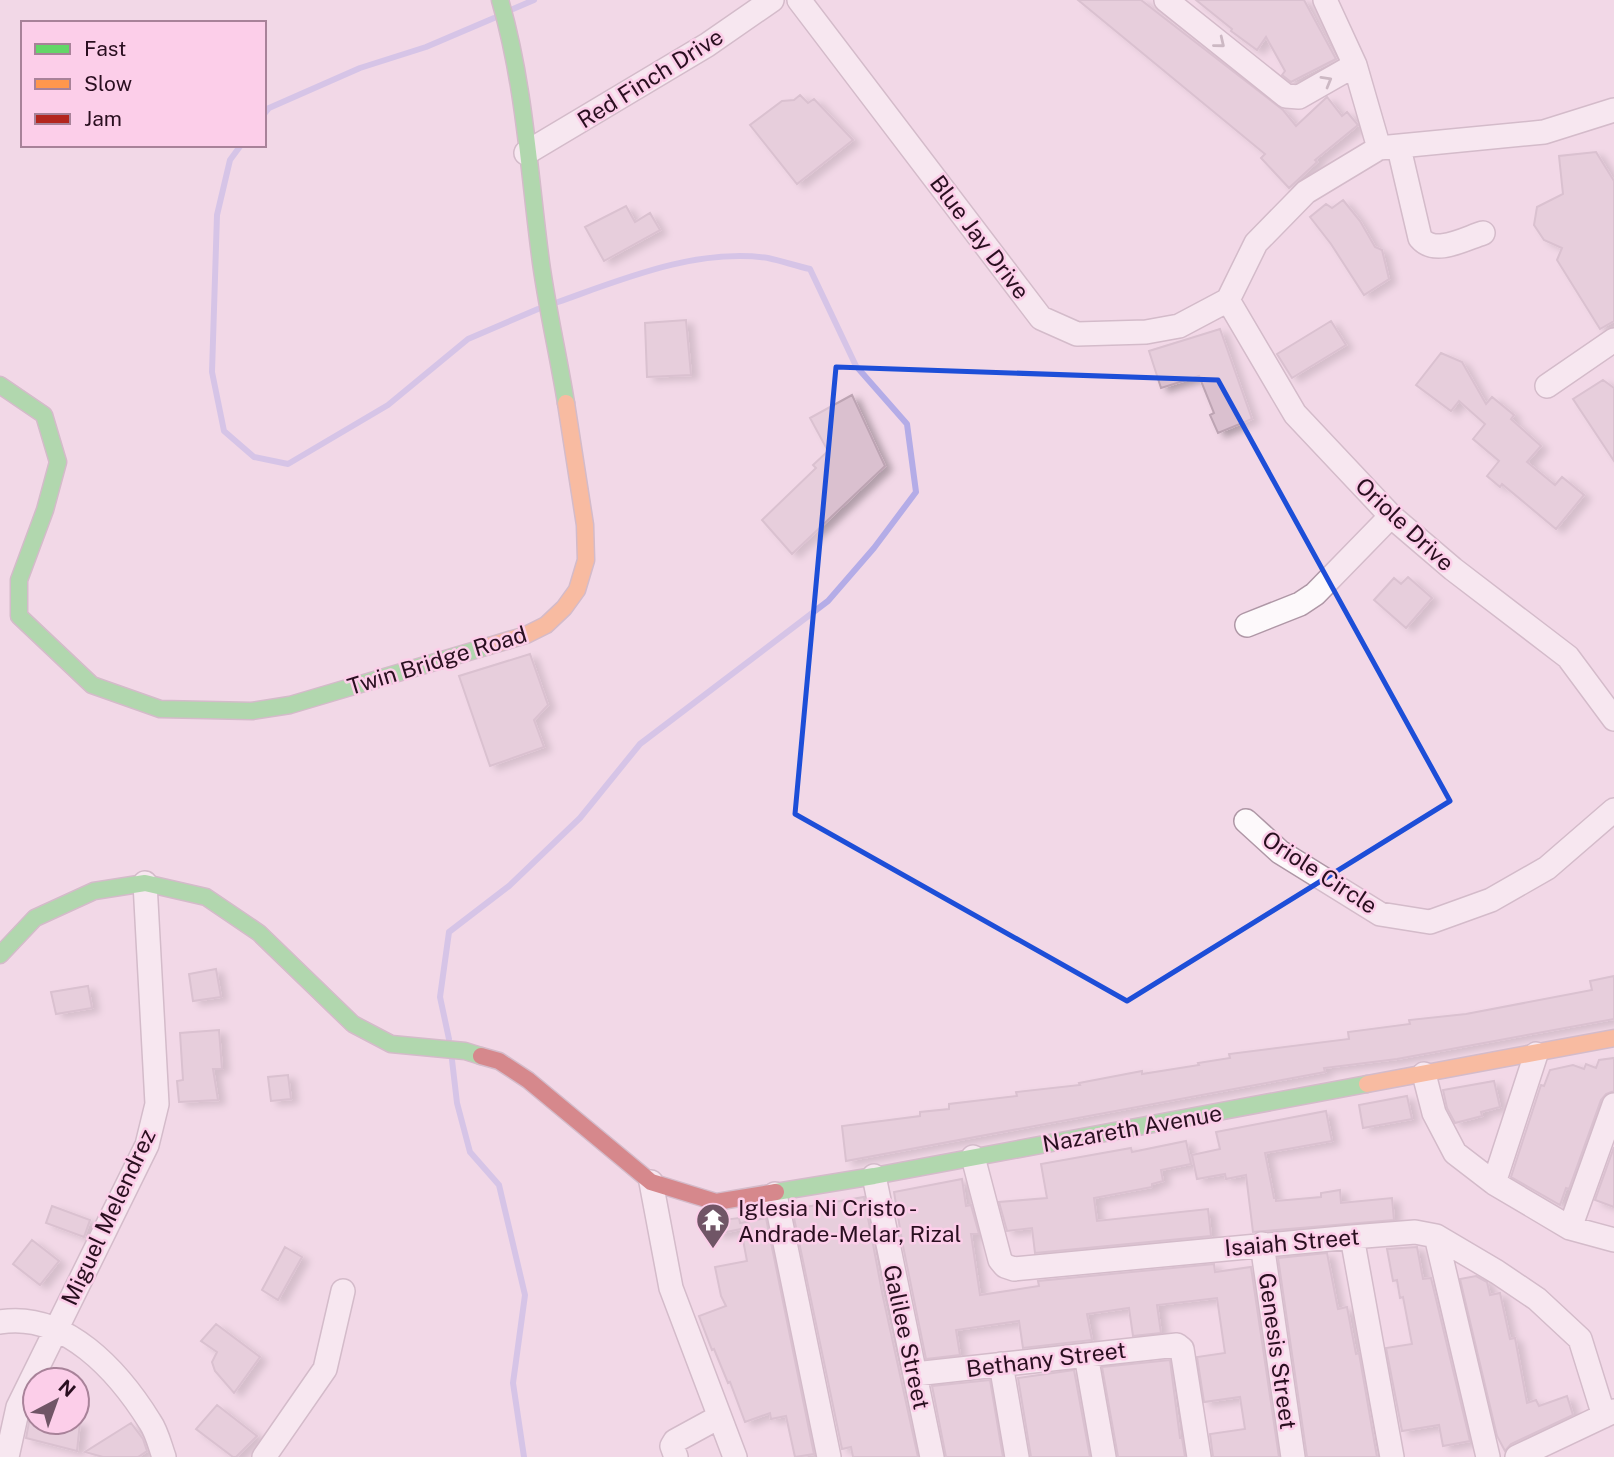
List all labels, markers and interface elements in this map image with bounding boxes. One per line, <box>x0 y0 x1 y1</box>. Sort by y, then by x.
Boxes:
legend <box>21 21 266 147</box>
street label: Red Finch Drive <box>572 22 728 134</box>
one-way arrow <box>1212 34 1224 47</box>
text: Fast <box>84 36 126 61</box>
text: Slow <box>84 71 132 96</box>
one-way arrow <box>1319 76 1332 89</box>
text: Jam <box>84 106 122 131</box>
street label: Blue Jay Drive <box>925 170 1035 304</box>
street label: Oriole Drive <box>1350 472 1460 576</box>
street label: Twin Bridge Road <box>344 620 530 700</box>
street label: Oriole Circle <box>1257 825 1383 919</box>
street label: Nazareth Avenue <box>1040 1099 1224 1157</box>
street label: Miguel Melendrez <box>55 1125 161 1309</box>
place label: Iglesia Ni Cristo - Andrade-Melar, Rizal <box>738 1194 962 1247</box>
temple icon: Iglesia Ni Cristo - Andrade-Melar, Rizal <box>694 1201 732 1250</box>
street label: Isaiah Street <box>1223 1223 1361 1261</box>
street label: Galilee Street <box>878 1262 936 1412</box>
street label: Genesis Street <box>1254 1271 1302 1431</box>
street label: Bethany Street <box>965 1336 1127 1382</box>
north arrow <box>21 1366 91 1436</box>
text: N <box>54 1375 80 1401</box>

